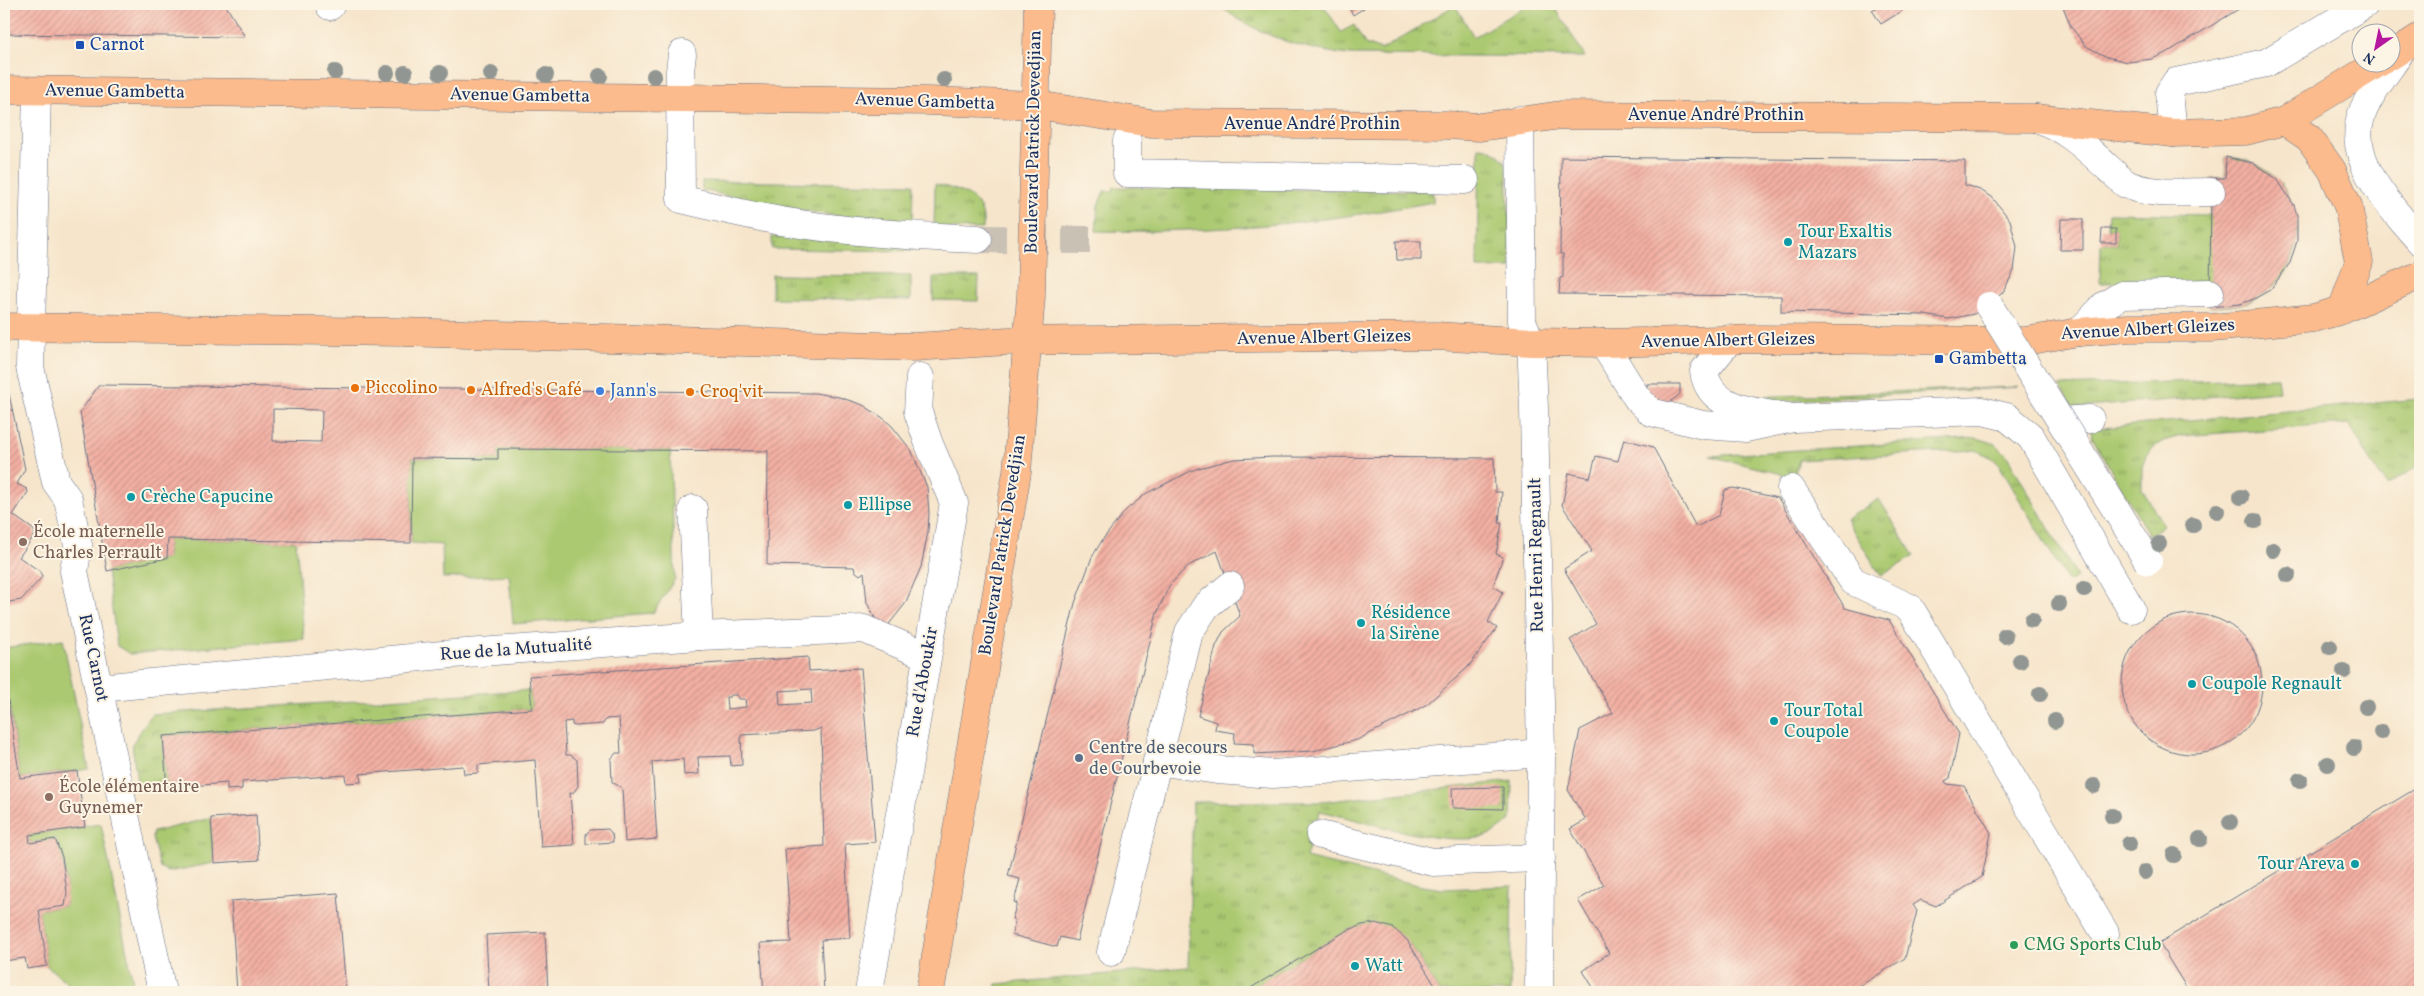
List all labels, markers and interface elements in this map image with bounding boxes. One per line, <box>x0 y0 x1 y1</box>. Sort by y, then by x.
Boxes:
north arrow <box>2352 22 2402 72</box>
street label: Boulevard Patrick Devedjian <box>1020 30 1048 254</box>
place label: Carnot <box>90 33 145 58</box>
marker: Carnot <box>74 39 86 51</box>
text: N <box>2360 47 2379 68</box>
street label: Avenue Gambetta <box>45 78 185 106</box>
street label: Avenue Gambetta <box>450 82 590 110</box>
street label: Avenue Gambetta <box>854 87 996 117</box>
street label: Avenue André Prothin <box>1628 103 1805 128</box>
street label: Avenue André Prothin <box>1224 112 1401 137</box>
place label: Tour Exaltis Mazars <box>1798 220 1892 266</box>
marker: Tour Exaltis Mazars <box>1782 236 1794 248</box>
street label: Avenue Albert Gleizes <box>2060 313 2236 347</box>
street label: Avenue Albert Gleizes <box>1237 324 1411 352</box>
street label: Avenue Albert Gleizes <box>1641 327 1815 355</box>
place label: Gambetta <box>1949 347 2027 372</box>
marker: Gambetta <box>1933 353 1945 365</box>
place label: Piccolino <box>365 376 438 401</box>
place label: Alfred's Café <box>481 378 582 403</box>
place label: Jann's <box>610 379 657 404</box>
place label: Croq'vit <box>700 380 764 405</box>
marker: Piccolino <box>349 382 361 394</box>
marker: Alfred's Café <box>465 384 477 396</box>
marker: Jann's <box>594 385 606 397</box>
marker: Croq'vit <box>684 386 696 398</box>
street label: Boulevard Patrick Devedjian <box>973 432 1033 657</box>
street label: Rue Henri Regnault <box>1523 477 1551 633</box>
place label: Crèche Capucine <box>141 485 273 510</box>
marker: Crèche Capucine <box>125 491 137 503</box>
place label: Ellipse <box>858 493 912 518</box>
marker: Ellipse <box>842 499 854 511</box>
place label: École maternelle Charles Perrault <box>33 520 164 566</box>
marker: École maternelle Charles Perrault <box>17 536 29 548</box>
place label: Résidence la Sirène <box>1371 601 1451 647</box>
street label: Rue Carnot <box>71 612 115 704</box>
marker: Résidence la Sirène <box>1355 617 1367 629</box>
street label: Rue d'Aboukir <box>901 624 945 739</box>
street label: Rue de la Mutualité <box>439 632 593 668</box>
place label: Coupole Regnault <box>2202 672 2342 697</box>
marker: Coupole Regnault <box>2186 678 2198 690</box>
place label: Tour Total Coupole <box>1784 699 1863 745</box>
marker: Tour Total Coupole <box>1768 715 1780 727</box>
place label: Centre de secours de Courbevoie <box>1089 736 1228 782</box>
marker: Centre de secours de Courbevoie <box>1073 752 1085 764</box>
place label: École élémentaire Guynemer <box>59 775 199 821</box>
marker: École élémentaire Guynemer <box>43 791 55 803</box>
place label: Tour Areva <box>2258 852 2345 877</box>
marker: Tour Areva <box>2349 858 2361 870</box>
place label: CMG Sports Club <box>2024 933 2162 958</box>
marker: CMG Sports Club <box>2008 939 2020 951</box>
place label: Watt <box>1365 954 1403 979</box>
marker: Watt <box>1349 960 1361 972</box>

